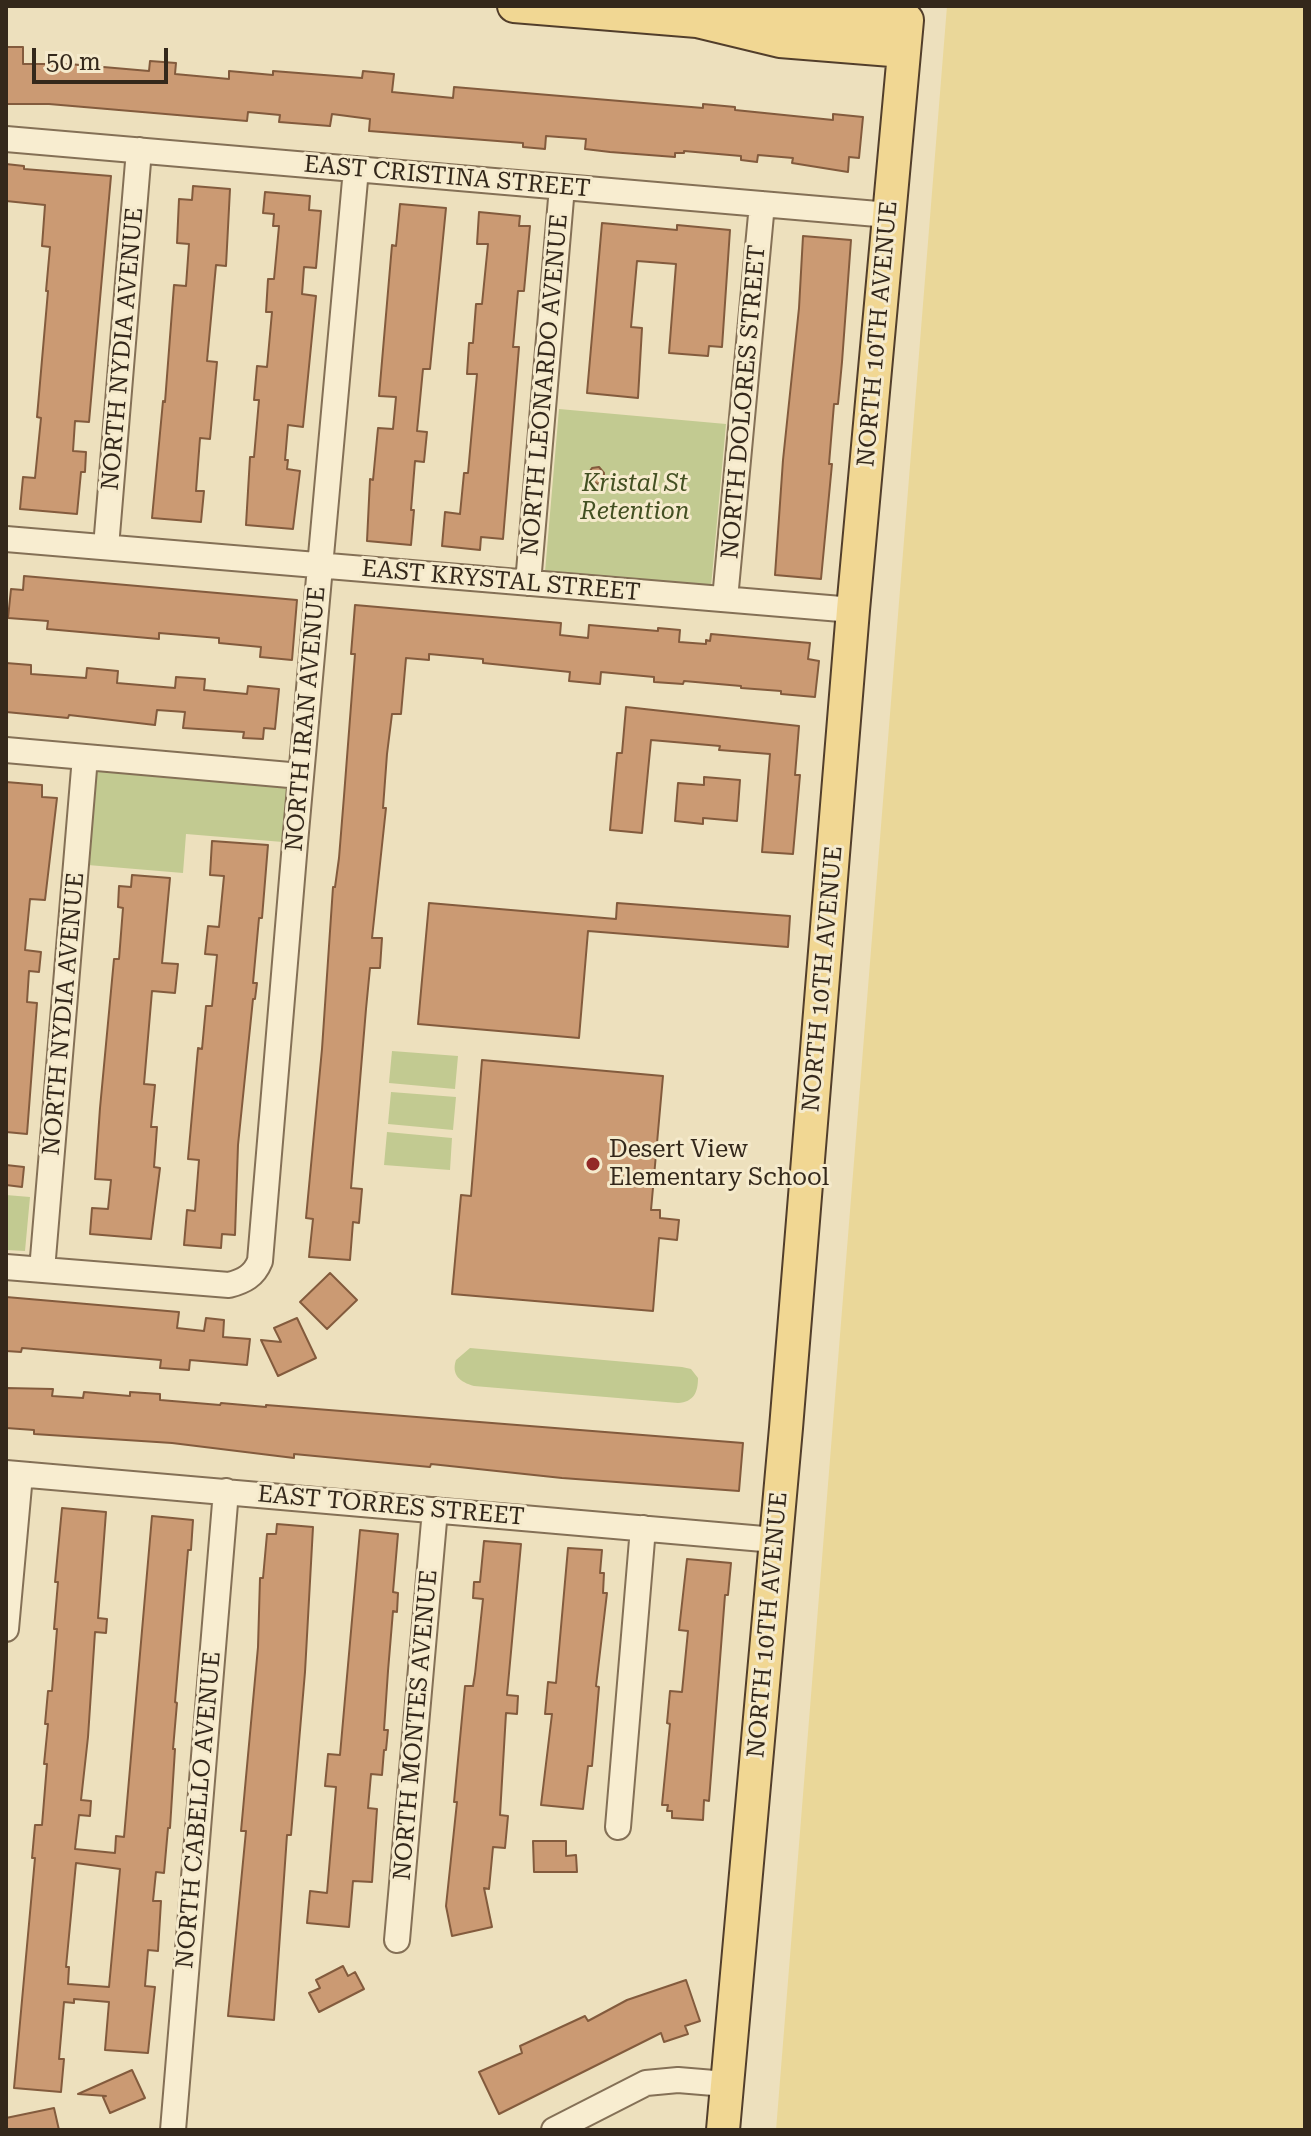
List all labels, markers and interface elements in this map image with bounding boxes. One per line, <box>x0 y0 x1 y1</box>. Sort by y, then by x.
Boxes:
scale bar <box>36 32 172 82</box>
text: 50 m <box>46 48 101 76</box>
street label: EAST CRISTINA STREET <box>302 150 592 204</box>
street label: NORTH 10TH AVENUE <box>852 200 904 468</box>
street label: NORTH NYDIA AVENUE <box>96 206 150 492</box>
street label: NORTH LEONARDO AVENUE <box>516 213 574 557</box>
street label: NORTH DOLORES STREET <box>716 244 772 560</box>
park label: Kristal St Retention <box>580 470 690 526</box>
street label: EAST KRYSTAL STREET <box>360 554 642 608</box>
street label: NORTH IRAN AVENUE <box>280 585 332 853</box>
street label: NORTH 10TH AVENUE <box>797 845 849 1113</box>
street label: NORTH NYDIA AVENUE <box>37 871 91 1157</box>
place label: Desert View Elementary School <box>609 1136 829 1192</box>
marker: Desert View Elementary School <box>584 1155 602 1173</box>
street label: EAST TORRES STREET <box>256 1480 526 1532</box>
street label: NORTH 10TH AVENUE <box>742 1491 794 1759</box>
street label: NORTH MONTES AVENUE <box>388 1568 444 1882</box>
street label: NORTH CABELLO AVENUE <box>171 1650 227 1970</box>

